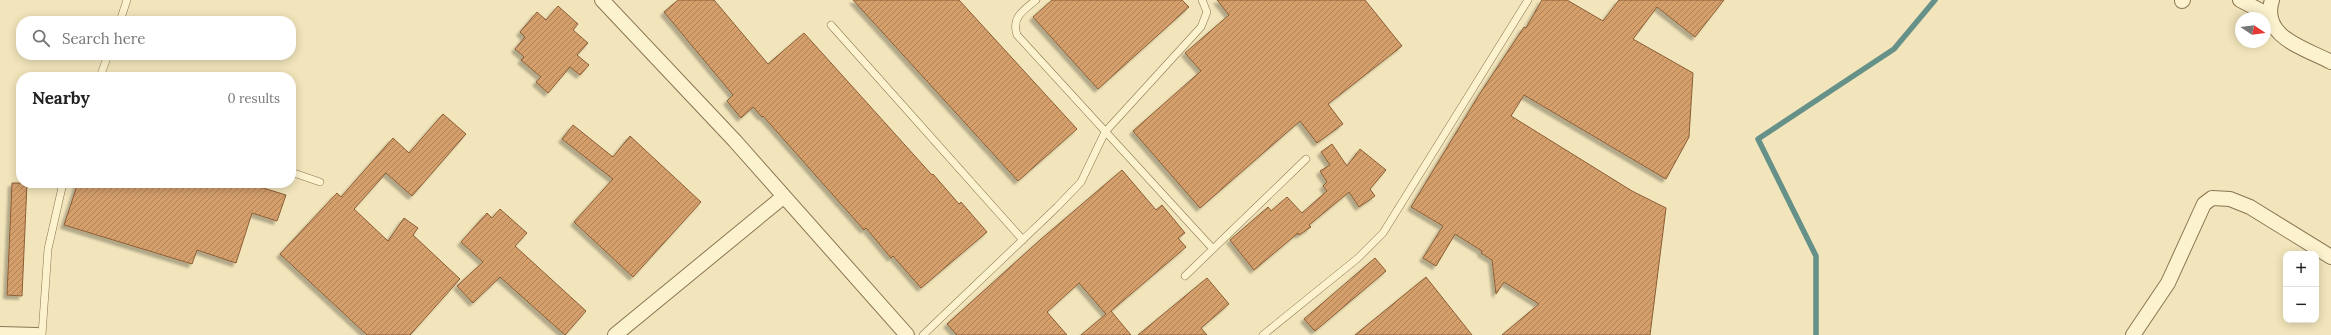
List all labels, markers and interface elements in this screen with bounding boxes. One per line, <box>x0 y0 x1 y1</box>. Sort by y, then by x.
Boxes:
north arrow <box>2235 12 2271 48</box>
search box <box>16 16 296 60</box>
icon: search <box>30 27 52 49</box>
text: Search here <box>62 29 145 48</box>
text: Nearby <box>32 87 90 109</box>
text: 0 results <box>228 90 280 107</box>
map controls <box>2283 251 2319 323</box>
button: + <box>2283 251 2319 287</box>
button: − <box>2283 287 2319 323</box>

